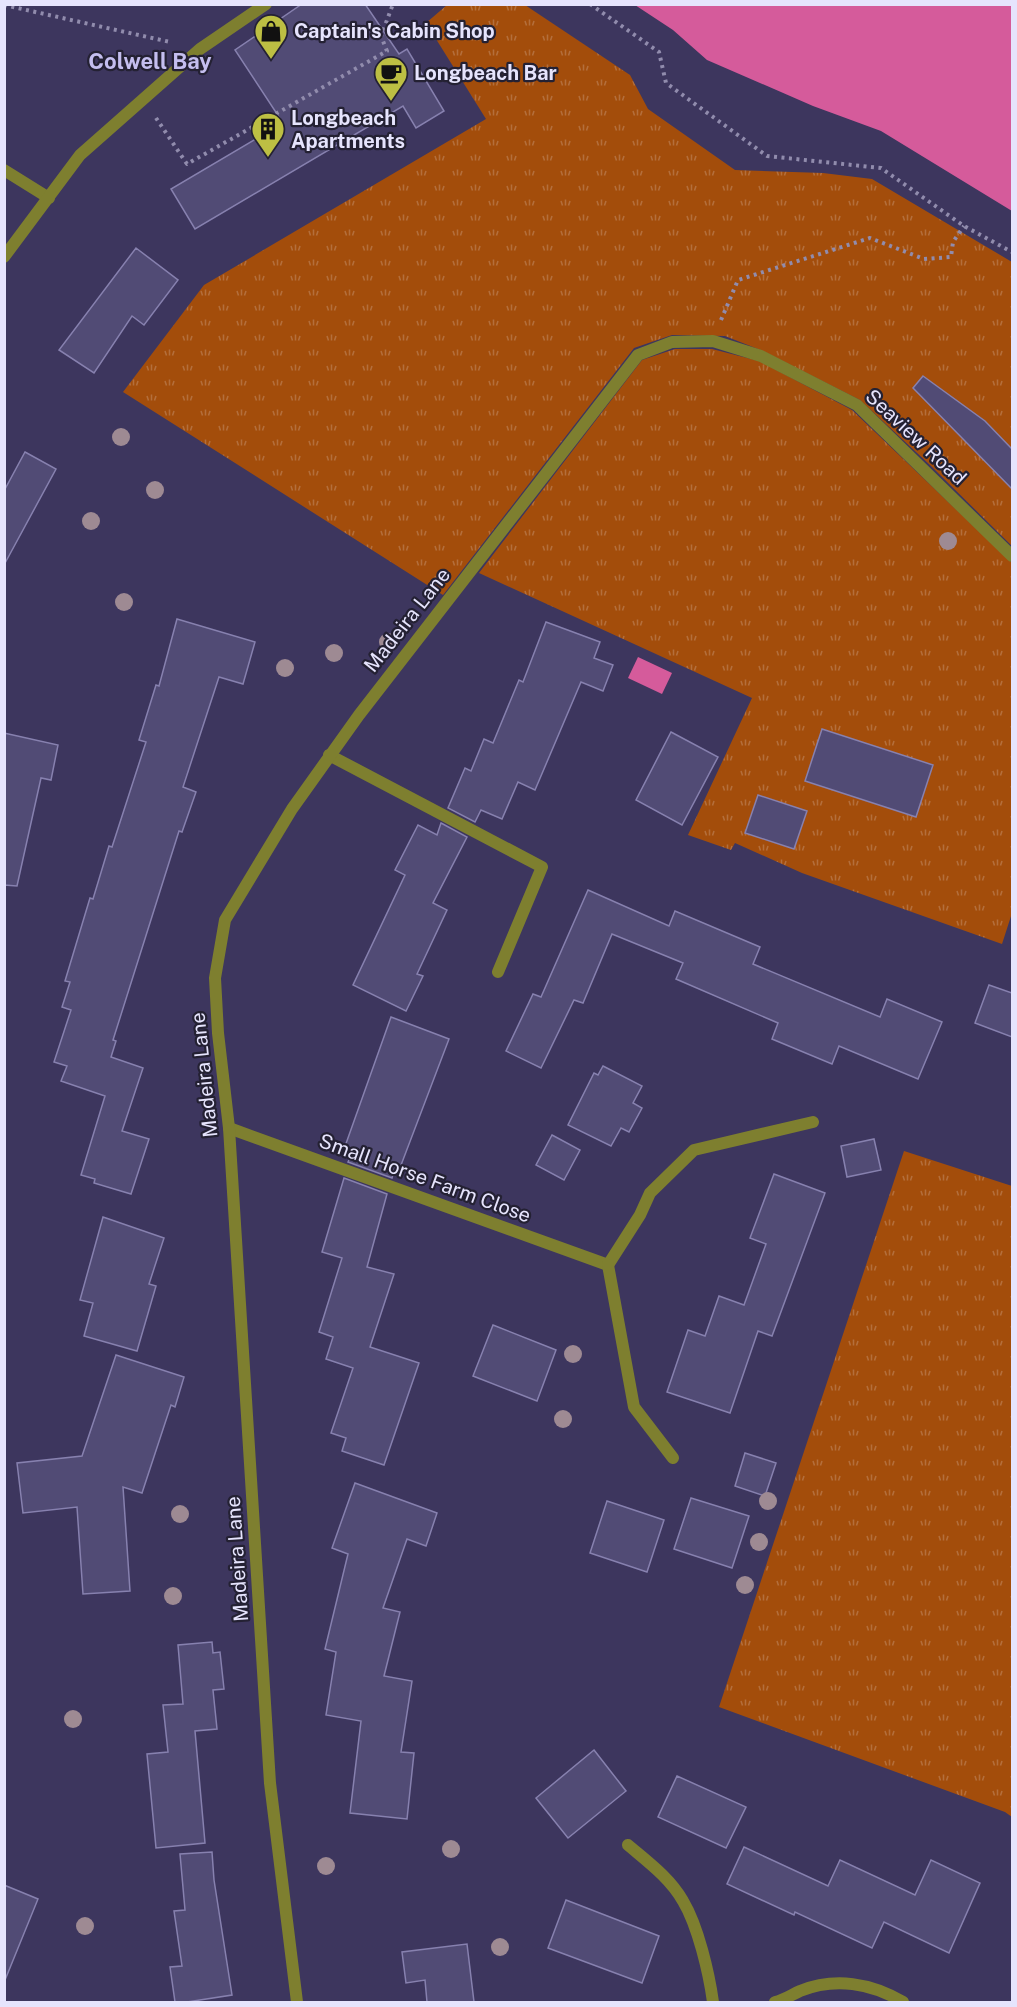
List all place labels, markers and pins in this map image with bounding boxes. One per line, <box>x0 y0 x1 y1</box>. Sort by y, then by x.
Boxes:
shop icon: Captain's Cabin Shop <box>253 13 289 60</box>
place label: Captain's Cabin Shop <box>294 19 495 43</box>
cafe icon: Longbeach Bar <box>373 55 409 102</box>
place label: Longbeach Bar <box>414 61 557 85</box>
place label: Longbeach Apartments <box>291 106 405 153</box>
building icon: Longbeach Apartments <box>250 111 286 158</box>

